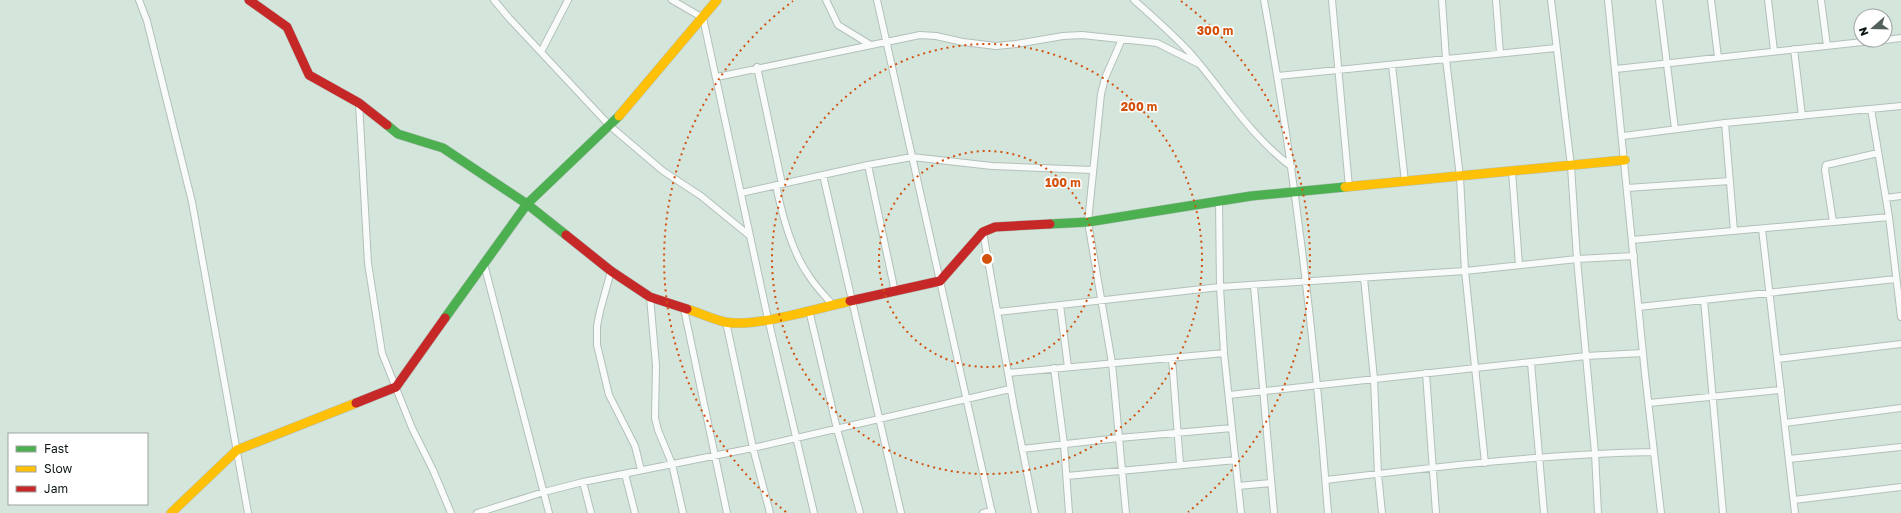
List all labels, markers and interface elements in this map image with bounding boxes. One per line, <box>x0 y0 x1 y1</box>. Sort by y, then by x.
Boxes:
north arrow <box>1853 8 1893 48</box>
text: 300 m <box>1197 23 1233 38</box>
text: N <box>1856 25 1871 38</box>
text: 200 m <box>1121 99 1157 114</box>
text: 100 m <box>1045 175 1081 190</box>
centre of rings <box>980 252 994 266</box>
legend <box>8 433 148 505</box>
text: Fast <box>44 441 69 456</box>
text: Slow <box>44 461 72 476</box>
text: Jam <box>44 481 68 496</box>

